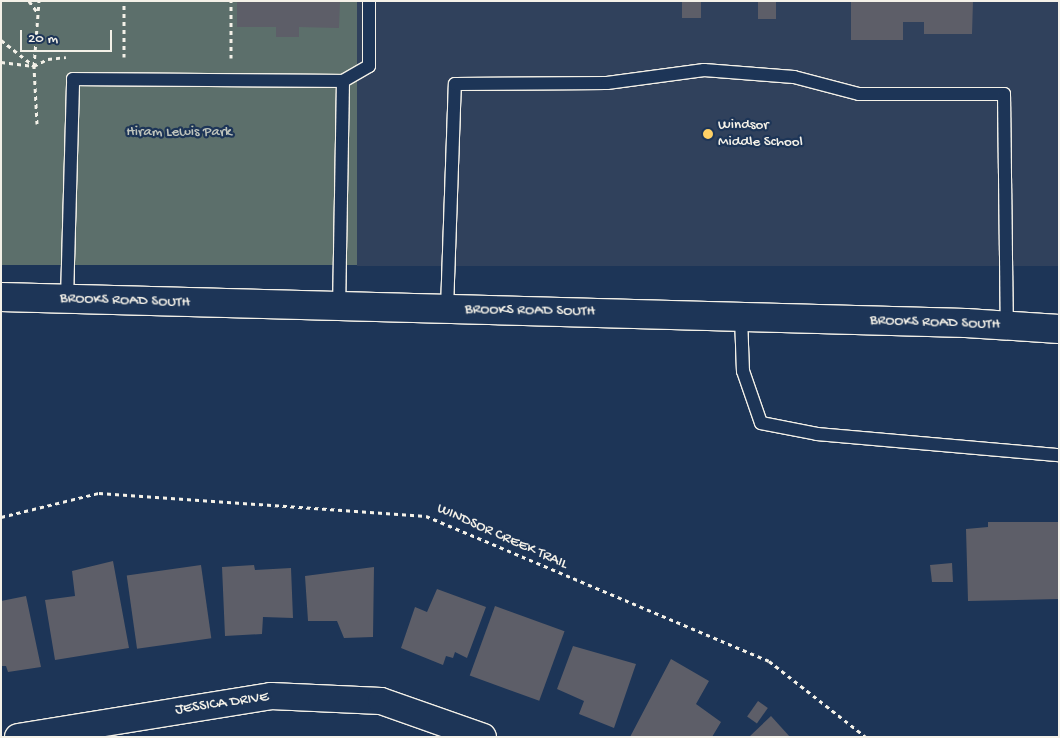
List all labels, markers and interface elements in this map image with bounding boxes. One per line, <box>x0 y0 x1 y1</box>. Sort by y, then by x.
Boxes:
scale bar <box>22 20 115 52</box>
text: 20 m <box>28 30 58 48</box>
place label: Windsor Middle School <box>718 116 803 151</box>
park label: Hiram Lewis Park <box>126 124 232 142</box>
marker: Windsor Middle School <box>702 128 714 140</box>
street label: BROOKS ROAD SOUTH <box>60 290 190 312</box>
street label: BROOKS ROAD SOUTH <box>465 301 595 321</box>
street label: BROOKS ROAD SOUTH <box>870 312 1000 334</box>
street label: WINDSOR CREEK TRAIL <box>434 500 570 574</box>
street label: JESSICA DRIVE <box>174 689 270 719</box>

